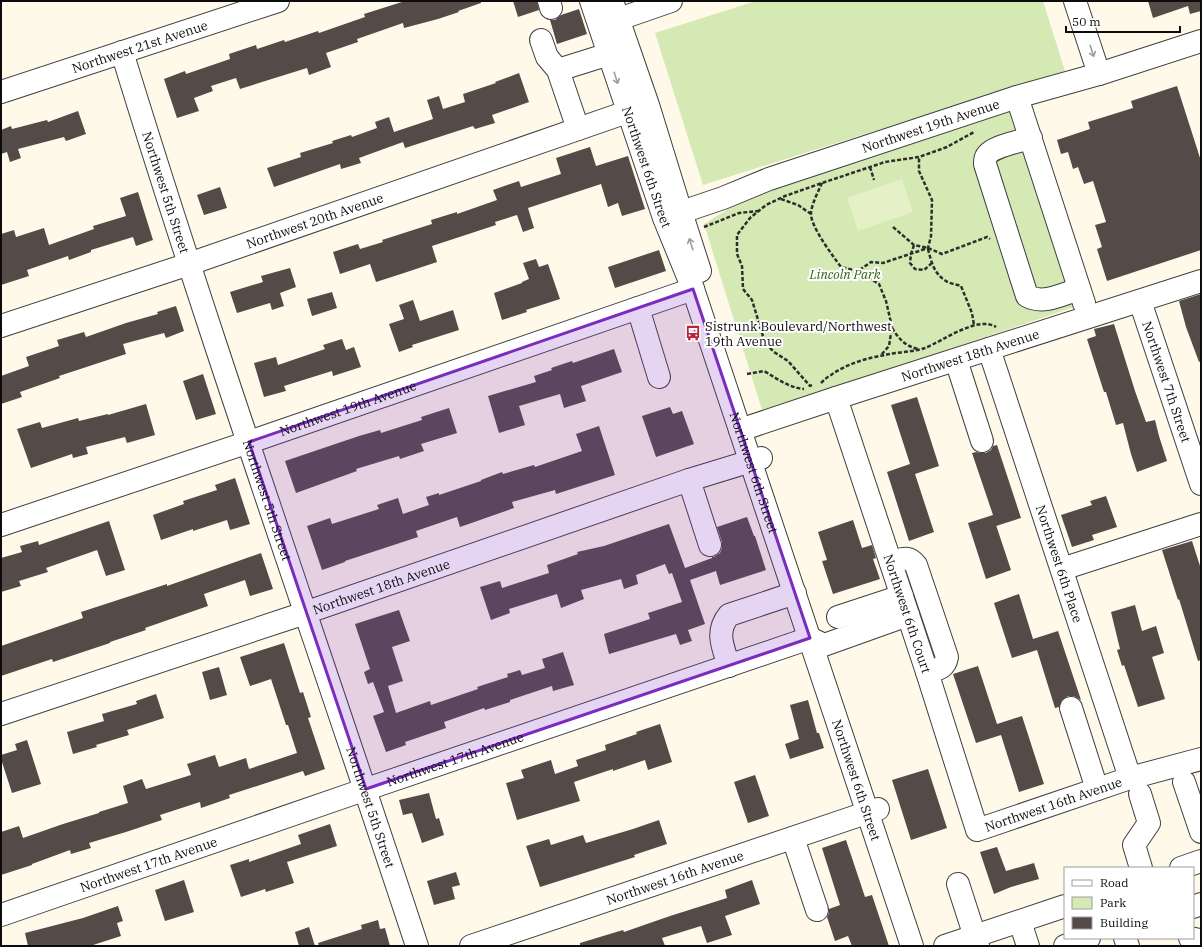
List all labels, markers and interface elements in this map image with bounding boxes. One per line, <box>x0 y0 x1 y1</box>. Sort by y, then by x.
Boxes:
scale bar <box>1066 8 1180 34</box>
text: 50 m <box>1072 14 1101 29</box>
street label: Northwest 21st Avenue <box>70 16 210 77</box>
one-way arrow <box>1088 44 1096 56</box>
one-way arrow <box>613 71 620 84</box>
street label: Northwest 19th Avenue <box>860 95 1001 156</box>
street label: Northwest 6th Street <box>619 104 676 230</box>
street label: Northwest 5th Street <box>139 129 194 256</box>
street label: Northwest 20th Avenue <box>244 189 385 252</box>
one-way arrow <box>687 238 694 251</box>
park label: Lincoln Park <box>808 266 881 283</box>
place label: Sistrunk Boulevard/Northwest 19th Avenue <box>705 318 892 350</box>
street label: Northwest 7th Street <box>1139 319 1195 445</box>
bus stop icon: Sistrunk Boulevard/Northwest 19th Avenue <box>684 324 702 342</box>
street label: Northwest 18th Avenue <box>899 325 1041 385</box>
street label: Northwest 19th Avenue <box>277 377 419 440</box>
street label: Northwest 6th Street <box>726 410 782 536</box>
street label: Northwest 5th Street <box>239 437 296 563</box>
street label: Northwest 6th Place <box>1032 503 1087 625</box>
street label: Northwest 6th Court <box>880 552 935 676</box>
street label: Northwest 18th Avenue <box>310 555 452 618</box>
street label: Northwest 6th Street <box>828 717 885 843</box>
street label: Northwest 17th Avenue <box>384 728 526 790</box>
street label: Northwest 5th Street <box>343 744 399 870</box>
street label: Northwest 16th Avenue <box>982 773 1124 835</box>
street label: Northwest 17th Avenue <box>78 833 219 896</box>
street label: Northwest 16th Avenue <box>604 846 746 908</box>
legend <box>1064 867 1194 939</box>
text: Road <box>1100 875 1129 890</box>
text: Park <box>1100 895 1126 910</box>
text: Building <box>1100 915 1148 930</box>

